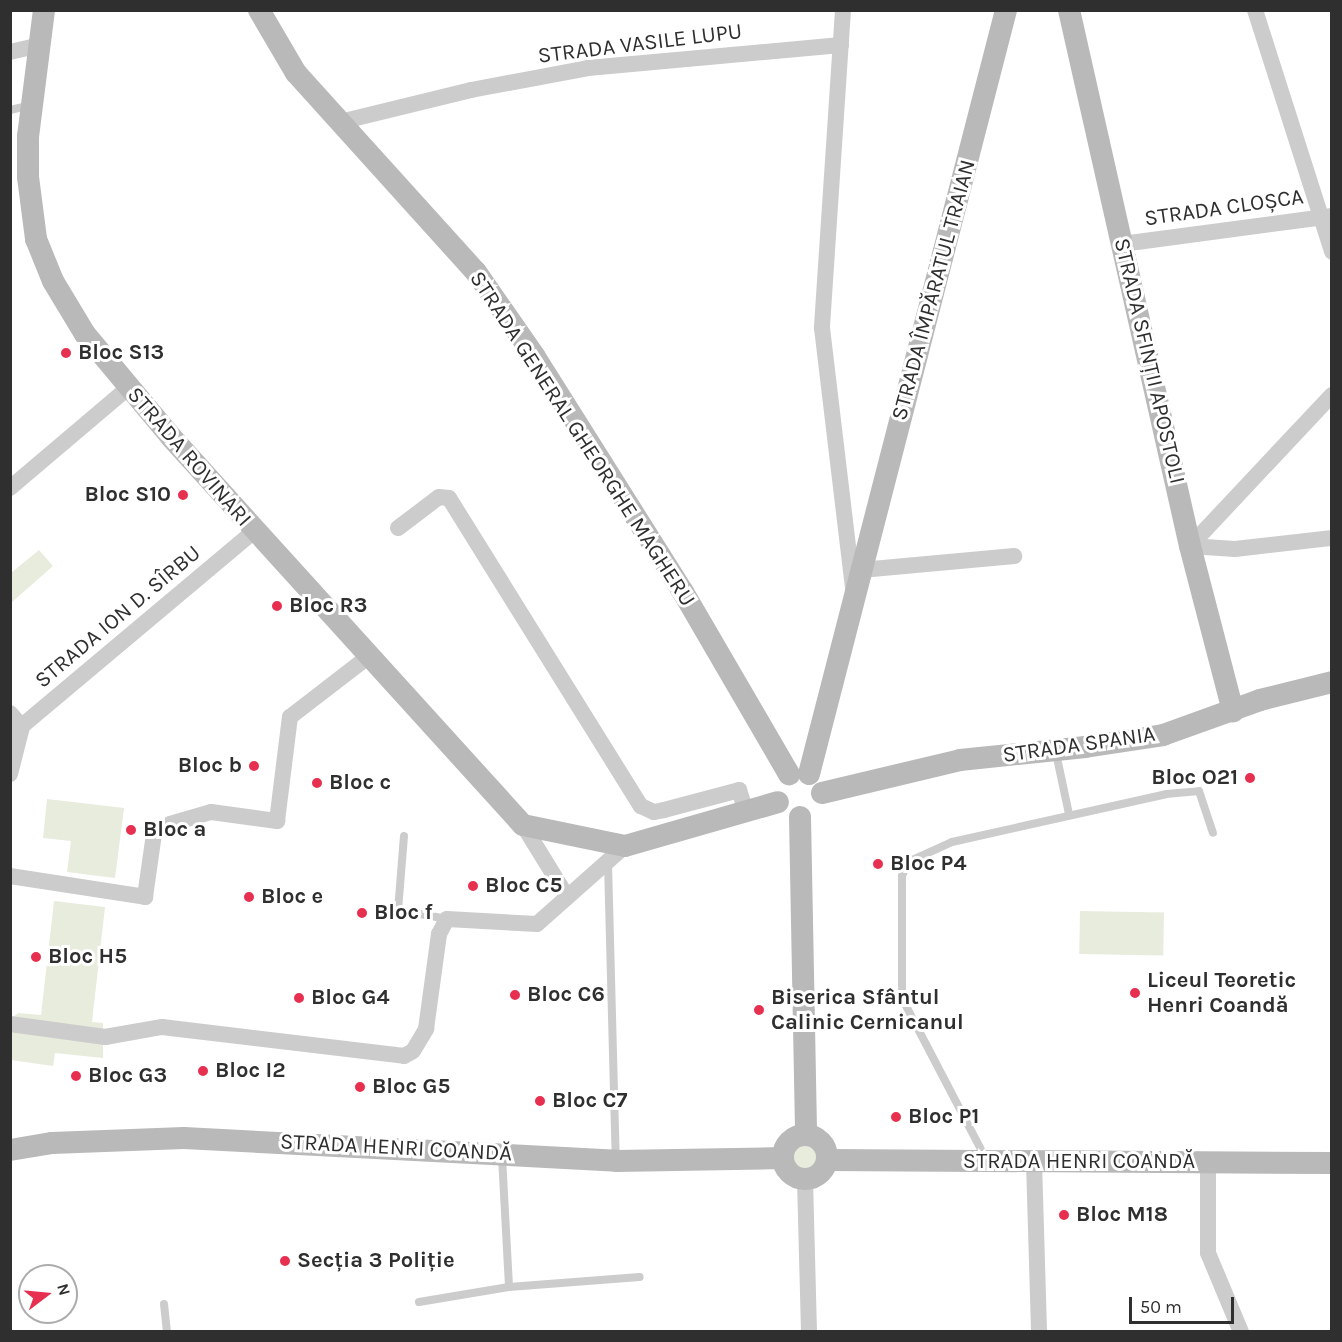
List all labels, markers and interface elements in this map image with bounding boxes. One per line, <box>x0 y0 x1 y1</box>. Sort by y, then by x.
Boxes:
street label: STRADA VASILE LUPU <box>536 18 744 70</box>
street label: STRADA ÎMPĂRATUL TRAIAN <box>886 157 982 423</box>
street label: STRADA CLOȘCA <box>1143 184 1305 232</box>
street label: STRADA SFINȚII APOSTOLI <box>1108 236 1190 486</box>
street label: STRADA GENERAL GHEORGHE MAGHERU <box>464 267 700 611</box>
place label: Bloc S13 <box>78 340 164 366</box>
marker: Bloc S13 <box>59 346 73 360</box>
street label: STRADA ROVINARI <box>121 382 257 532</box>
place label: Bloc S10 <box>85 482 171 508</box>
marker: Bloc S10 <box>176 488 190 502</box>
street label: STRADA ION D. SÎRBU <box>30 540 206 694</box>
place label: Bloc R3 <box>289 593 367 619</box>
marker: Bloc R3 <box>270 599 284 613</box>
street label: STRADA SPANIA <box>1001 721 1157 769</box>
place label: Bloc b <box>178 753 242 779</box>
marker: Bloc b <box>247 759 261 773</box>
place label: Bloc O21 <box>1151 765 1238 791</box>
place label: Bloc c <box>329 770 391 796</box>
marker: Bloc O21 <box>1243 771 1257 785</box>
marker: Bloc c <box>310 776 324 790</box>
place label: Bloc a <box>143 817 206 843</box>
marker: Bloc a <box>124 823 138 837</box>
place label: Bloc P4 <box>890 851 966 877</box>
marker: Bloc P4 <box>871 857 885 871</box>
place label: Bloc C5 <box>485 873 562 899</box>
marker: Bloc C5 <box>466 879 480 893</box>
place label: Bloc e <box>261 884 323 910</box>
marker: Bloc e <box>242 890 256 904</box>
place label: Bloc f <box>374 900 433 926</box>
marker: Bloc f <box>355 906 369 920</box>
place label: Bloc H5 <box>48 944 127 970</box>
marker: Bloc H5 <box>29 950 43 964</box>
place label: Liceul Teoretic Henri Coandă <box>1147 967 1296 1018</box>
place label: Bloc C6 <box>527 982 605 1008</box>
place label: Biserica Sfântul Calinic Cernicanul <box>771 984 964 1036</box>
place label: Bloc G4 <box>311 985 390 1011</box>
marker: Liceul Teoretic Henri Coandă <box>1128 986 1142 1000</box>
marker: Bloc C6 <box>508 988 522 1002</box>
marker: Bloc G4 <box>292 991 306 1005</box>
marker: Biserica Sfântul Calinic Cernicanul <box>752 1003 766 1017</box>
place label: Bloc I2 <box>215 1058 286 1084</box>
place label: Bloc G3 <box>88 1063 167 1089</box>
marker: Bloc I2 <box>196 1064 210 1078</box>
marker: Bloc G3 <box>69 1069 83 1083</box>
place label: Bloc G5 <box>372 1074 450 1100</box>
marker: Bloc G5 <box>353 1080 367 1094</box>
place label: Bloc C7 <box>552 1088 628 1114</box>
marker: Bloc C7 <box>533 1094 547 1108</box>
place label: Bloc P1 <box>908 1104 979 1130</box>
marker: Bloc P1 <box>889 1110 903 1124</box>
street label: STRADA HENRI COANDĂ <box>279 1129 513 1167</box>
street label: STRADA HENRI COANDĂ <box>963 1149 1195 1175</box>
place label: Bloc M18 <box>1076 1202 1168 1228</box>
marker: Bloc M18 <box>1057 1208 1071 1222</box>
place label: Secția 3 Poliție <box>297 1248 455 1274</box>
marker: Secția 3 Poliție <box>278 1254 292 1268</box>
north arrow <box>18 1264 78 1324</box>
text: N <box>53 1281 75 1298</box>
scale bar <box>1132 1285 1237 1323</box>
text: 50 m <box>1140 1296 1182 1318</box>

